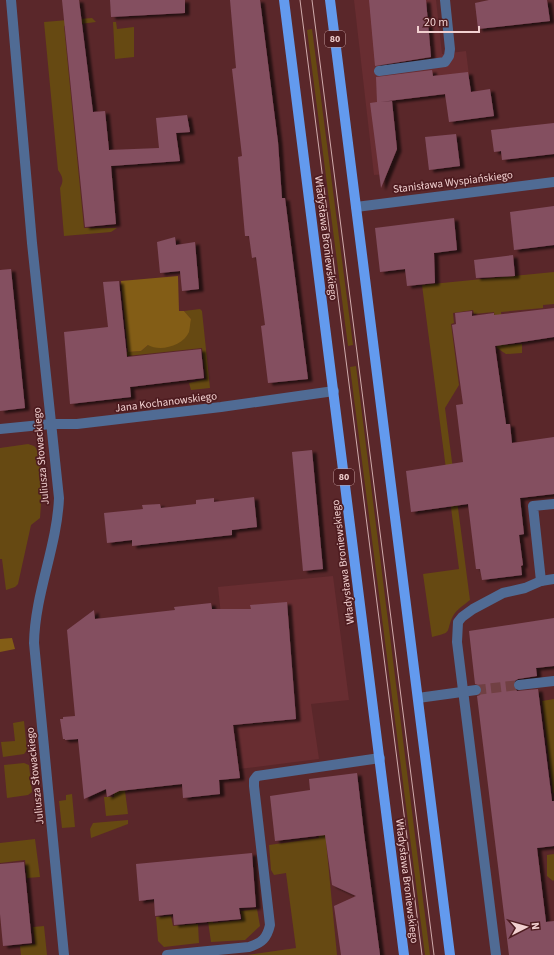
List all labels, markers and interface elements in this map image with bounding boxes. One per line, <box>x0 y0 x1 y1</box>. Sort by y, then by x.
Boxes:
scale bar <box>418 8 479 34</box>
text: 20 m <box>424 14 448 31</box>
road number: 80 <box>325 31 345 47</box>
street label: Stanisława Wyspiańskiego <box>392 167 514 197</box>
street label: Władysława Broniewskiego <box>311 175 341 301</box>
street label: Jana Kochanowskiego <box>114 388 218 416</box>
street label: Juliusza Słowackiego <box>29 407 53 505</box>
road number: 80 <box>334 469 354 485</box>
street label: Władysława Broniewskiego <box>328 499 358 625</box>
street label: Juliusza Słowackiego <box>22 727 48 825</box>
street label: Władysława Broniewskiego <box>392 818 422 944</box>
north arrow <box>506 907 546 947</box>
text: N <box>528 922 543 930</box>

